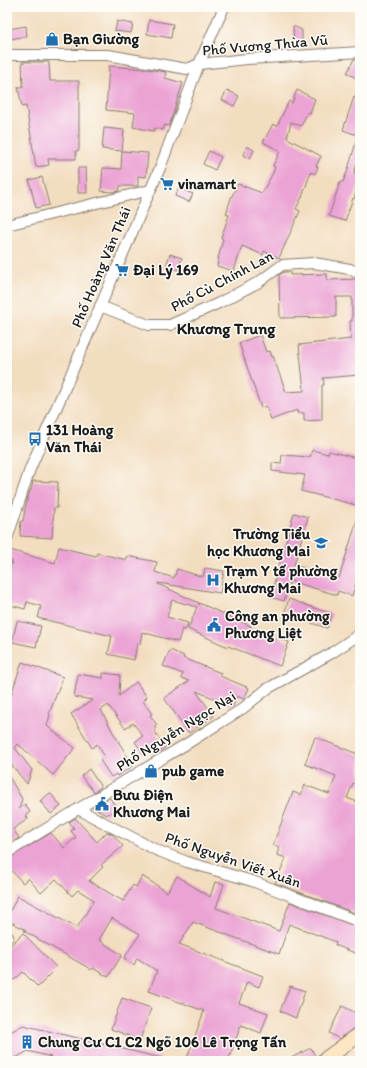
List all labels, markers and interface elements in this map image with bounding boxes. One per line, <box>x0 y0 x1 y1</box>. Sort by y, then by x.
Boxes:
place label: Bạn Giường <box>63 30 140 49</box>
shop icon: Bạn Giường <box>44 31 60 47</box>
street label: Phố Vương Thừa Vũ <box>201 31 329 59</box>
place label: vinamart <box>178 175 237 193</box>
supermarket icon: vinamart <box>159 176 175 192</box>
street label: Phố Hoàng Văn Thái <box>67 204 135 330</box>
street label: Phố Cù Chính Lan <box>168 246 277 316</box>
place label: Đại Lý 169 <box>133 261 199 280</box>
supermarket icon: Đại Lý 169 <box>114 262 130 278</box>
district label: Khương Trung <box>177 319 276 339</box>
place label: 131 Hoàng Văn Thái <box>46 421 114 456</box>
bus stop icon: 131 Hoàng Văn Thái <box>27 431 43 447</box>
place label: Trường Tiểu học Khương Mai <box>207 525 311 561</box>
school or university icon: Trường Tiểu học Khương Mai <box>313 535 329 551</box>
place label: Trạm Y tế phường Khương Mai <box>223 562 338 598</box>
hospital icon: Trạm Y tế phường Khương Mai <box>205 572 221 588</box>
place label: Công an phường Phương Liệt <box>225 607 330 643</box>
public building icon: Công an phường Phương Liệt <box>206 617 222 633</box>
street label: Phố Nguyễn Ngọc Nại <box>113 687 239 775</box>
place label: pub game <box>161 762 224 781</box>
shop icon: pub game <box>143 763 159 779</box>
place label: Bưu Điện Khương Mai <box>113 786 190 822</box>
public building icon: Bưu Điện Khương Mai <box>94 796 110 812</box>
street label: Phố Nguyễn Viết Xuân <box>163 828 303 892</box>
place label: Chung Cư C1 C2 Ngõ 106 Lê Trọng Tấn <box>38 1033 287 1052</box>
building icon: Chung Cư C1 C2 Ngõ 106 Lê Trọng Tấn <box>19 1034 35 1050</box>

